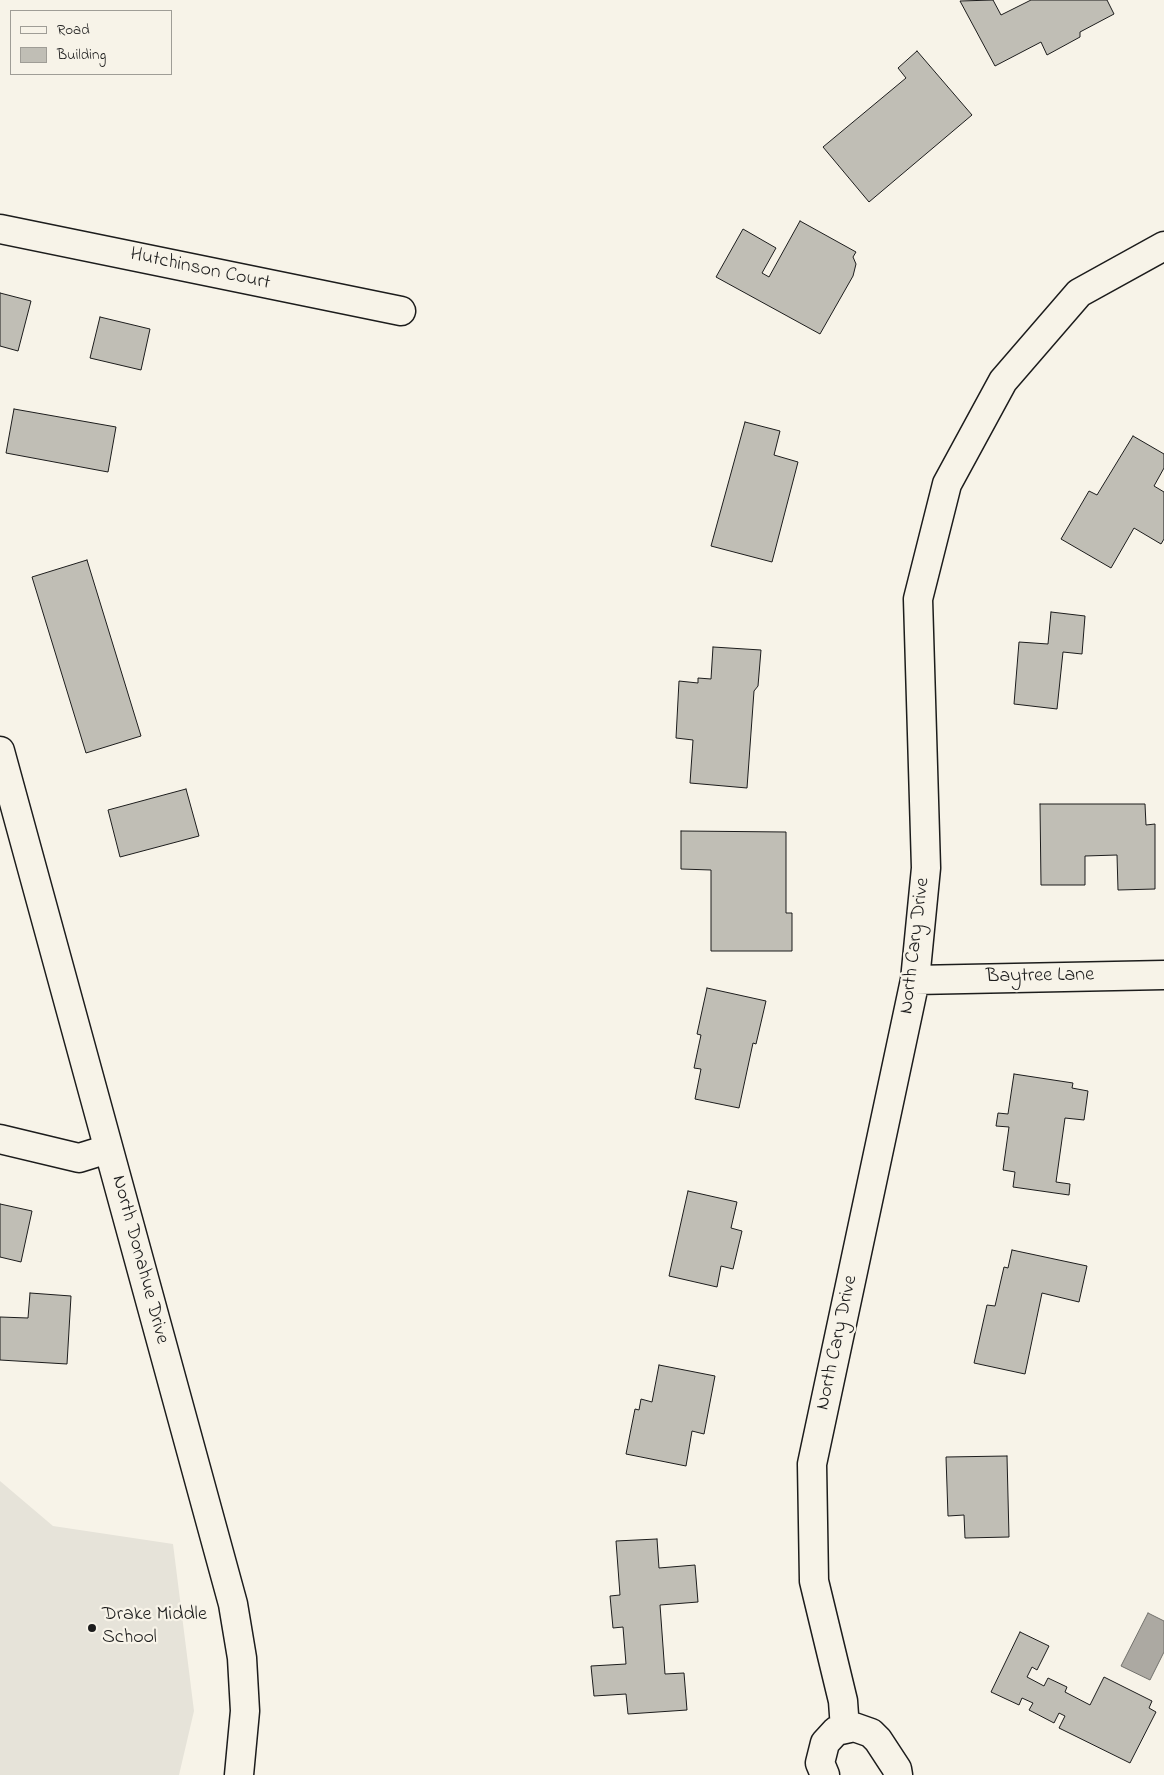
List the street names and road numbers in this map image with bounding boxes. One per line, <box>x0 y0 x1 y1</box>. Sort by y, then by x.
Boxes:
street label: Hutchinson Court <box>128 243 272 297</box>
street label: North Cary Drive <box>896 876 936 1016</box>
street label: Baytree Lane <box>986 964 1094 990</box>
street label: North Donahue Drive <box>105 1173 173 1347</box>
street label: North Cary Drive <box>812 1273 864 1413</box>

